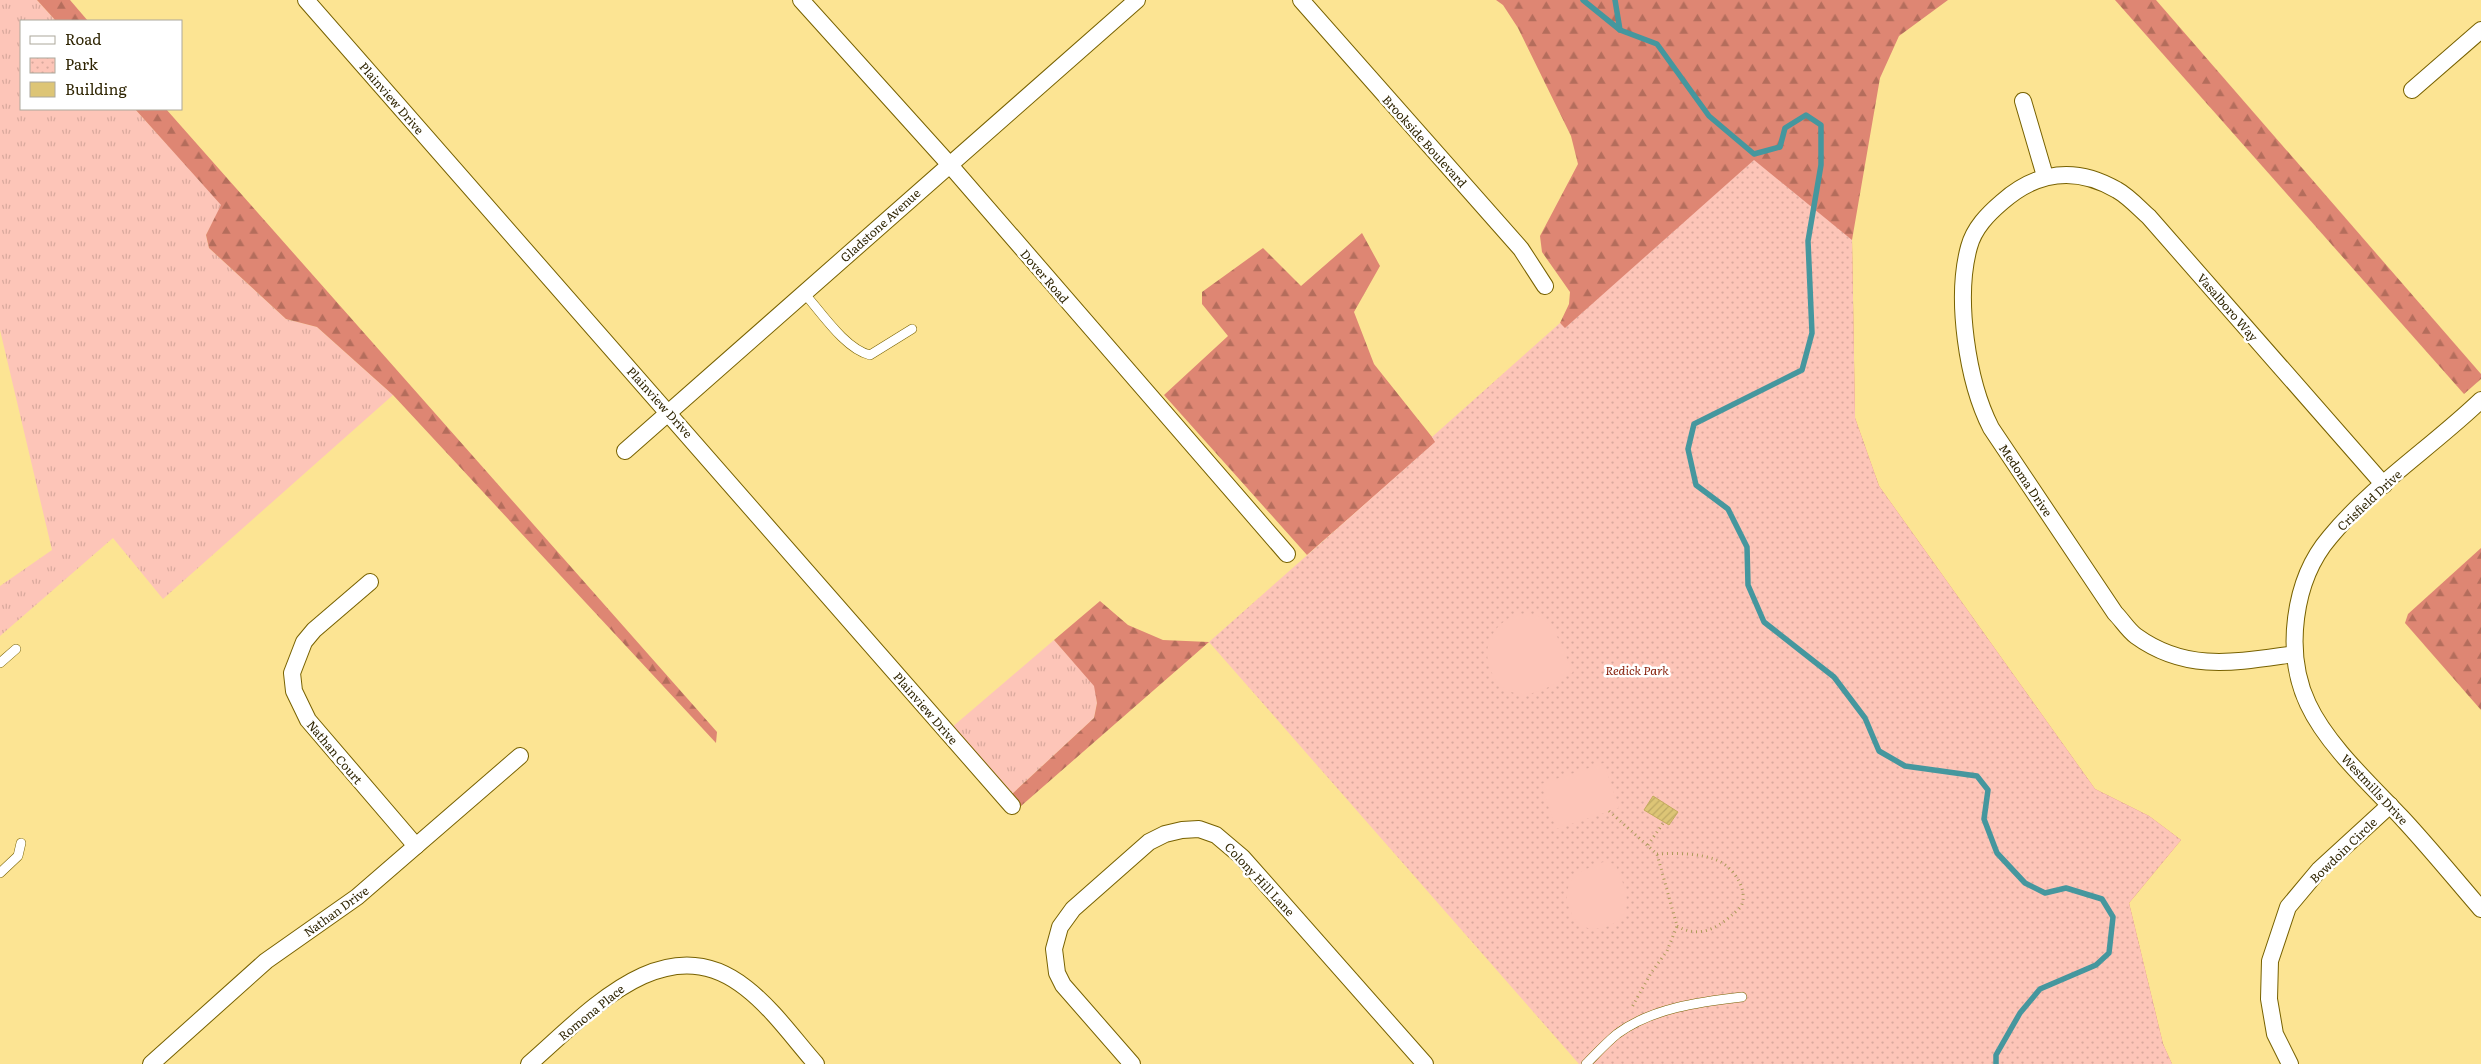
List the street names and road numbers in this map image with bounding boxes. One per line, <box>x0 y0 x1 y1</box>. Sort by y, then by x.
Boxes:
street label: Plainview Drive <box>355 58 429 138</box>
street label: Brookside Boulevard <box>1379 91 1472 192</box>
street label: Gladstone Avenue <box>836 184 924 266</box>
street label: Dover Road <box>1017 245 1074 307</box>
street label: Vasalboro Way <box>2193 269 2263 345</box>
street label: Plainview Drive <box>623 362 697 442</box>
street label: Medoma Drive <box>1995 440 2057 520</box>
street label: Crisfield Drive <box>2333 465 2405 535</box>
street label: Plainview Drive <box>889 668 963 748</box>
street label: Nathan Court <box>303 716 367 788</box>
street label: Westmills Drive <box>2337 750 2413 828</box>
street label: Bowdoin Circle <box>2305 813 2381 887</box>
street label: Colony Hill Lane <box>1221 838 1299 920</box>
street label: Nathan Drive <box>300 881 372 941</box>
street label: Romona Place <box>554 980 628 1044</box>

